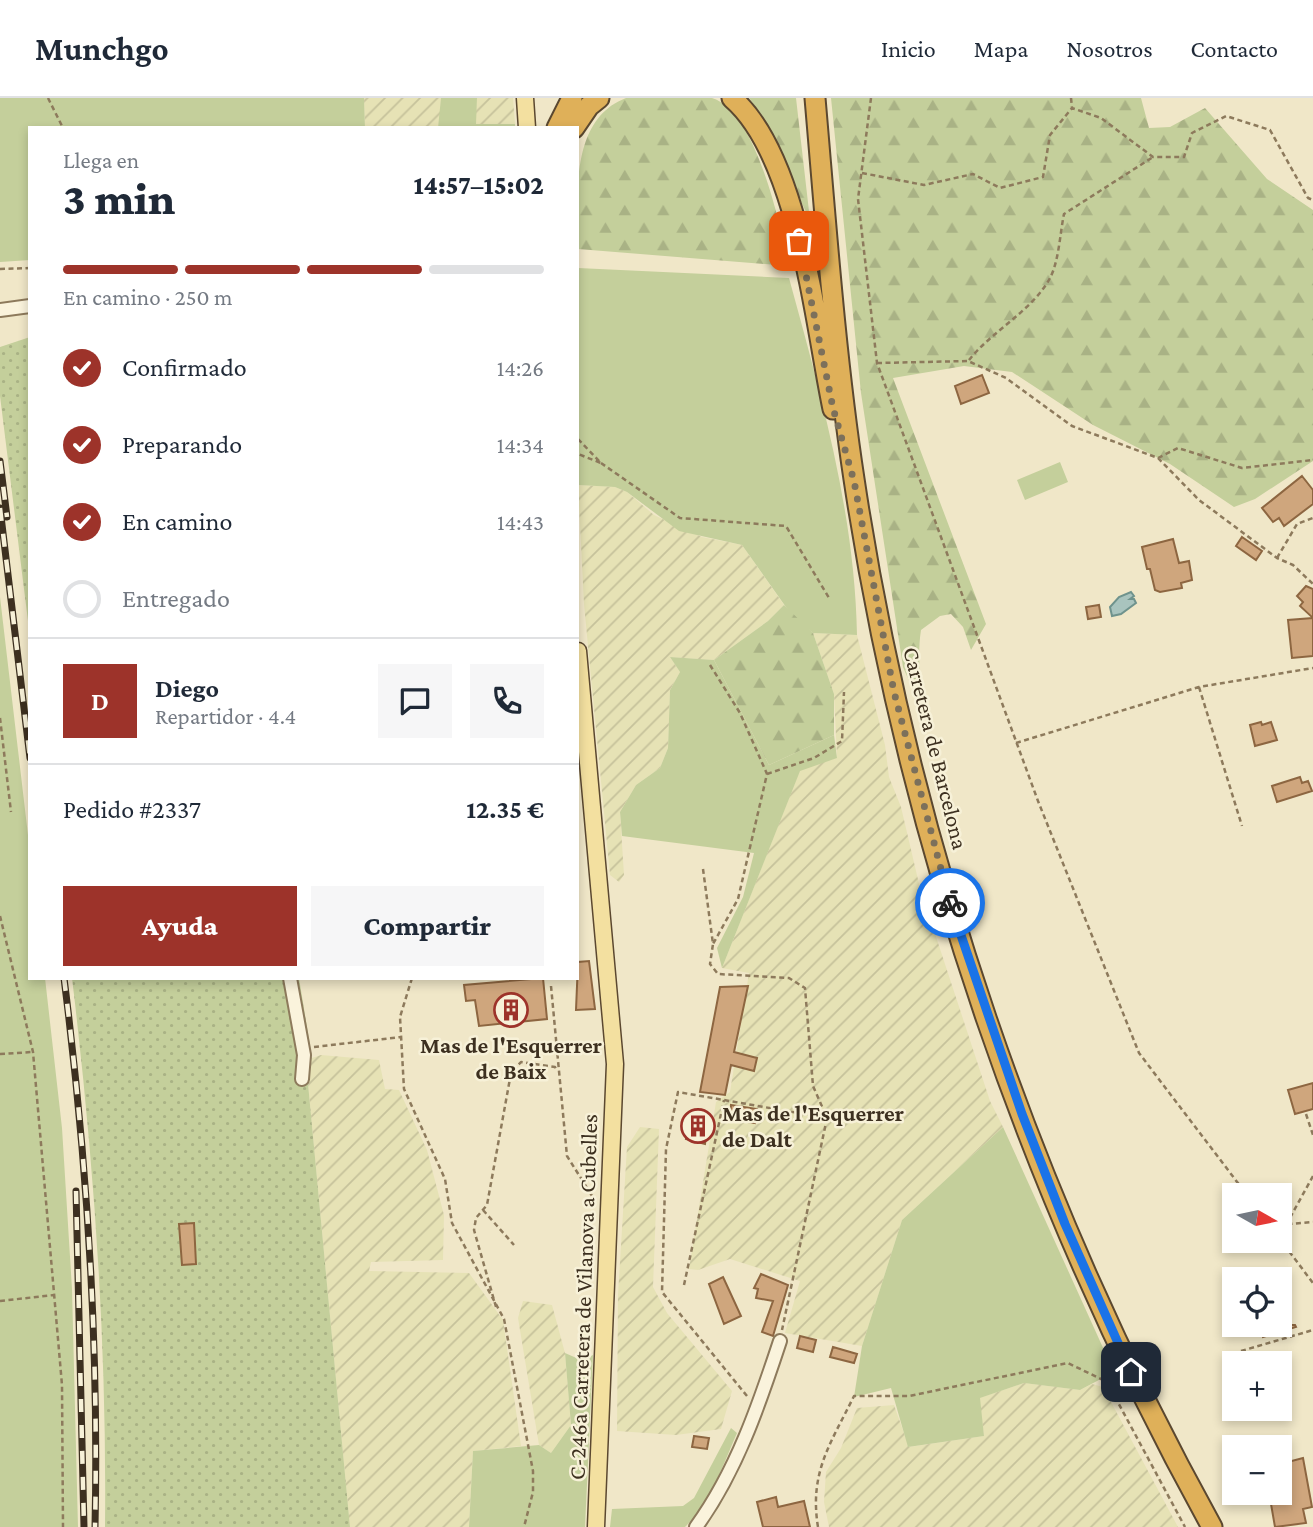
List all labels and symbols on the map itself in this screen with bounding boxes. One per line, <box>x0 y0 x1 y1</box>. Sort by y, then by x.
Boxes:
pin <box>769 211 829 271</box>
street label: Carretera de Barcelona <box>898 644 974 852</box>
courier <box>915 868 985 938</box>
building icon: Mas de l'Esquerrer de Baix <box>492 991 530 1029</box>
place label: Mas de l'Esquerrer de Baix <box>420 1032 602 1084</box>
place label: Mas de l'Esquerrer de Dalt <box>722 1100 904 1152</box>
building icon: Mas de l'Esquerrer de Dalt <box>679 1107 717 1145</box>
street label: C-246a Carretera de Vilanova a Cubelles <box>564 1114 602 1480</box>
north arrow <box>1222 1183 1292 1253</box>
pin <box>1101 1342 1161 1402</box>

